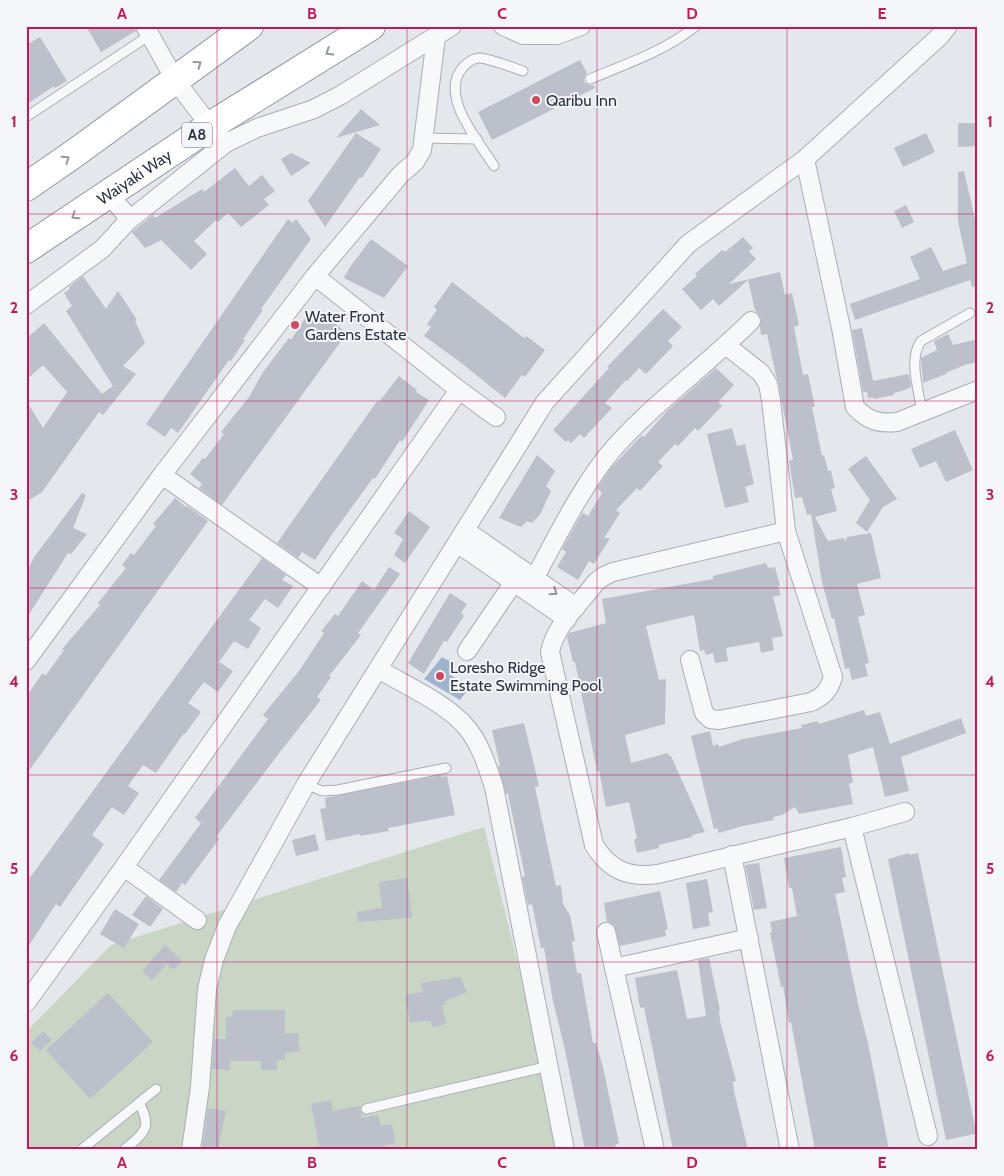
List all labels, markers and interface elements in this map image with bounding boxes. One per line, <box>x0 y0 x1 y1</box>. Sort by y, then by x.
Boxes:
text: A <box>117 4 127 23</box>
text: B <box>307 4 317 23</box>
text: C <box>497 4 507 23</box>
text: D <box>686 4 698 23</box>
text: E <box>877 4 887 23</box>
one-way arrow <box>326 46 335 55</box>
one-way arrow <box>192 61 201 69</box>
place label: Qaribu Inn <box>546 91 617 110</box>
marker: Qaribu Inn <box>530 94 542 106</box>
text: 1 <box>11 112 17 131</box>
text: 1 <box>987 112 993 131</box>
road number: A8 <box>182 122 212 148</box>
street label: Waiyaki Way <box>94 146 175 209</box>
one-way arrow <box>61 156 70 165</box>
one-way arrow <box>71 210 81 219</box>
text: 2 <box>10 298 18 317</box>
text: 2 <box>986 298 994 317</box>
place label: Water Front Gardens Estate <box>305 307 406 344</box>
marker: Water Front Gardens Estate <box>289 319 301 331</box>
text: 3 <box>10 485 18 504</box>
text: 3 <box>986 485 994 504</box>
one-way arrow <box>548 586 557 595</box>
place label: Loresho Ridge Estate Swimming Pool <box>450 658 602 695</box>
marker: Loresho Ridge Estate Swimming Pool <box>434 670 446 682</box>
text: 4 <box>9 672 19 691</box>
text: 4 <box>985 672 995 691</box>
text: 5 <box>10 859 18 878</box>
text: 5 <box>986 859 994 878</box>
text: 6 <box>10 1046 19 1065</box>
text: 6 <box>986 1046 995 1065</box>
text: A <box>117 1153 127 1172</box>
text: B <box>307 1153 317 1172</box>
text: C <box>497 1153 507 1172</box>
text: D <box>686 1153 698 1172</box>
text: E <box>877 1153 887 1172</box>

